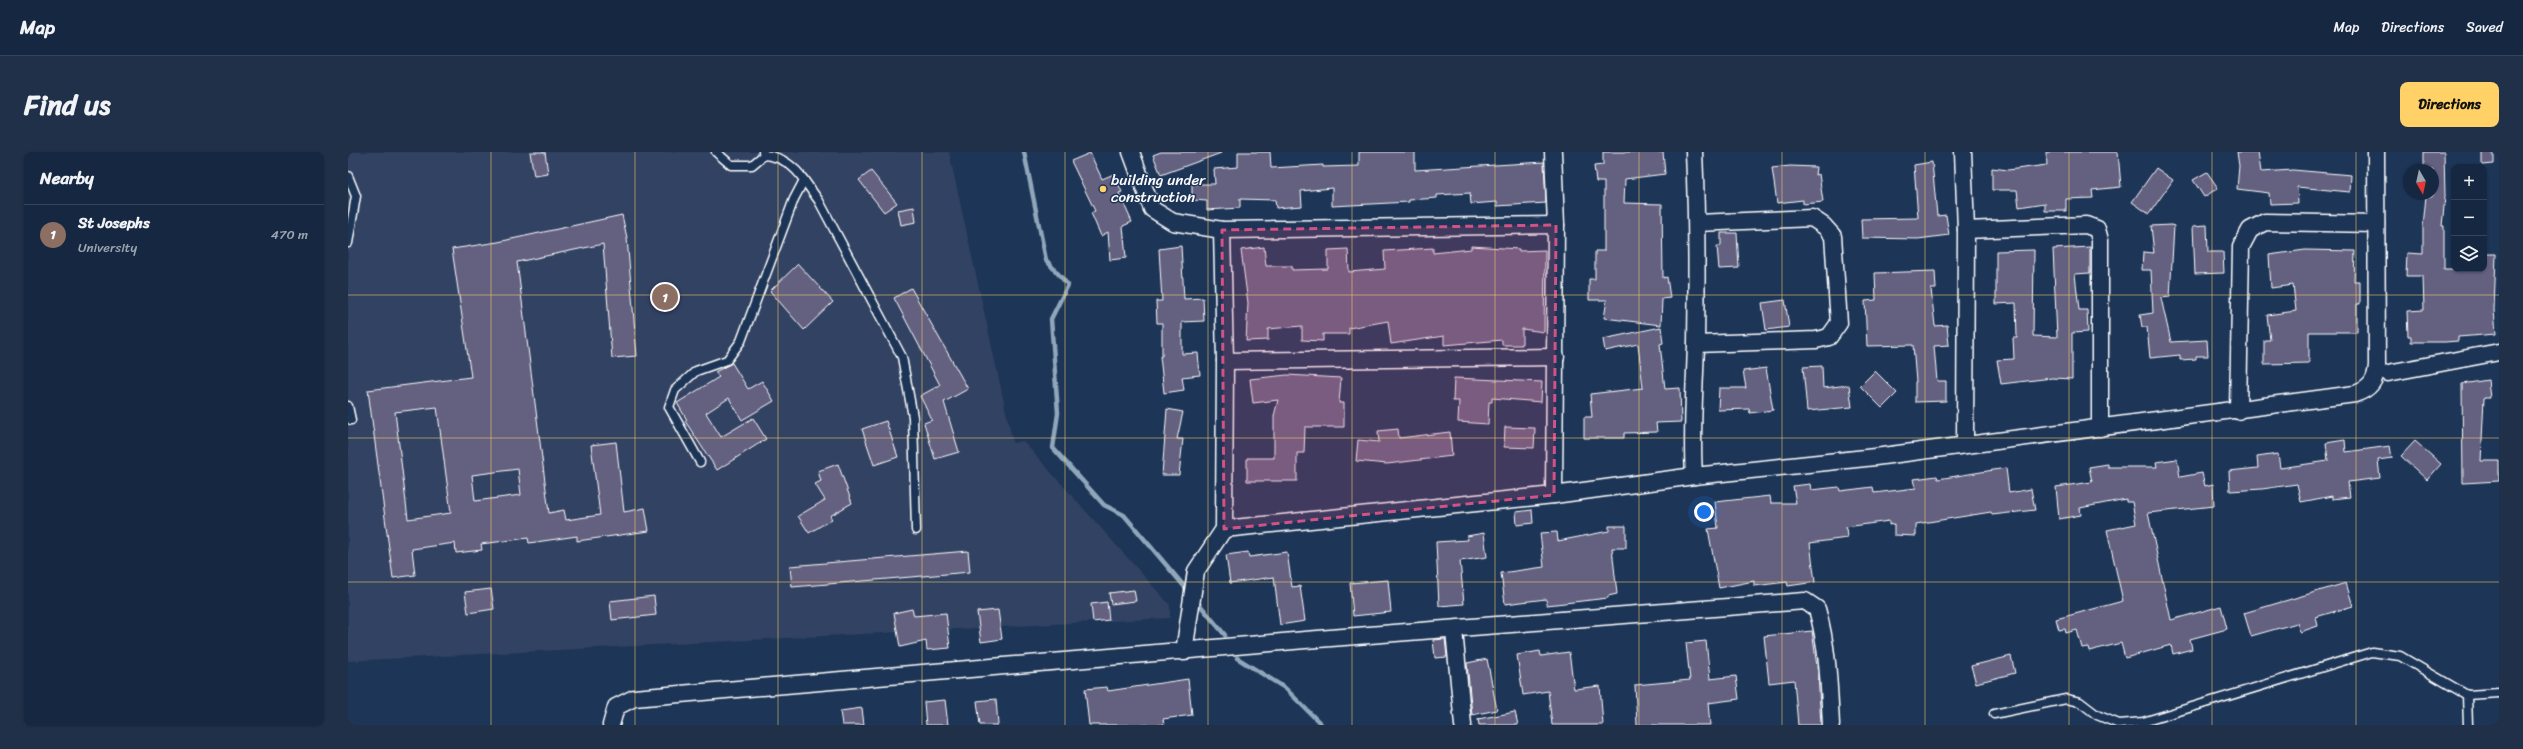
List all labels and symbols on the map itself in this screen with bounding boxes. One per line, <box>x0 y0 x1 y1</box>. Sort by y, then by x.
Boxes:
north arrow <box>2403 164 2439 200</box>
place label: building under construction <box>1111 167 1206 210</box>
marker: building under construction <box>1098 184 1108 194</box>
pin: 1 <box>652 282 678 312</box>
your location <box>1694 502 1714 522</box>

